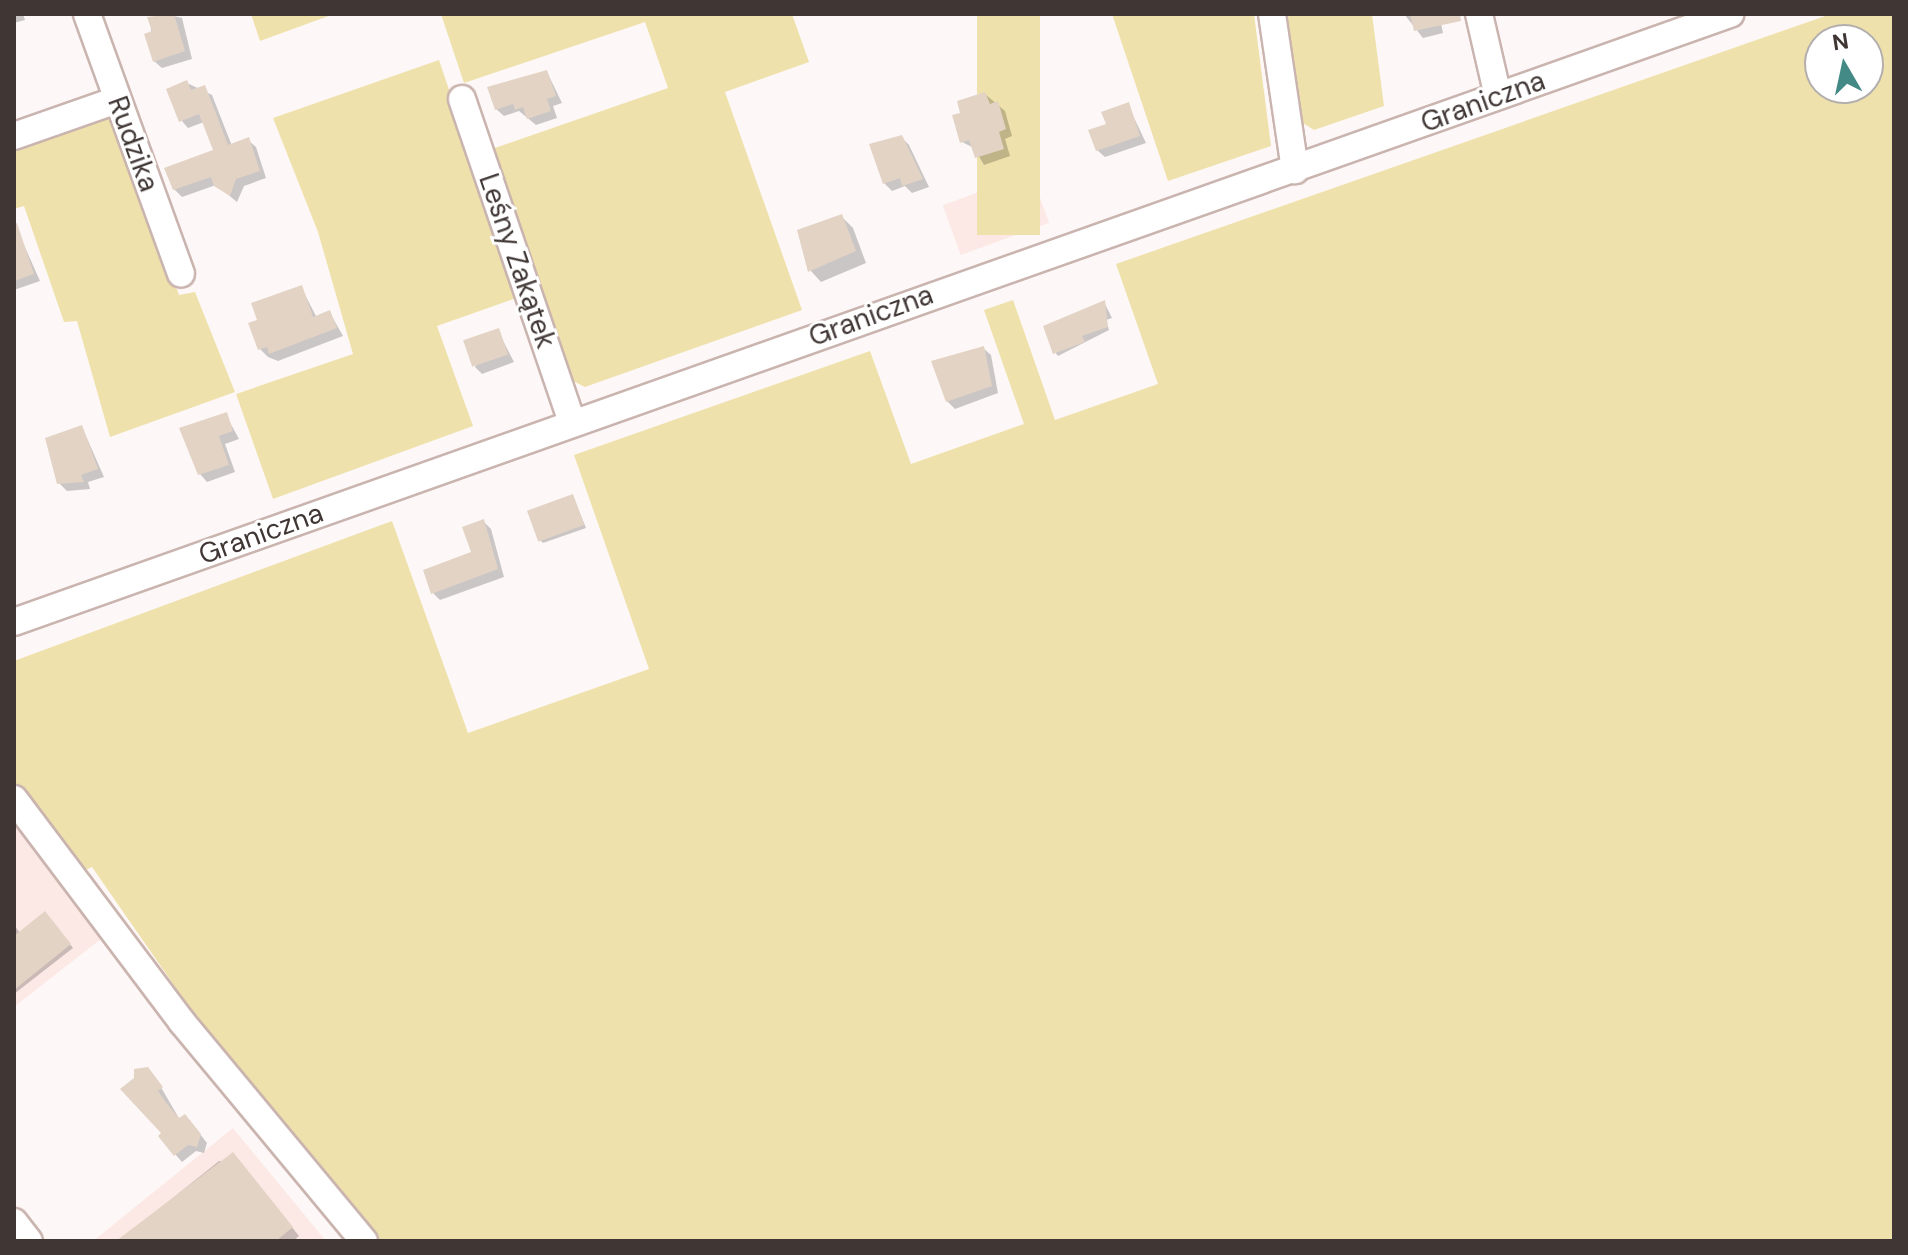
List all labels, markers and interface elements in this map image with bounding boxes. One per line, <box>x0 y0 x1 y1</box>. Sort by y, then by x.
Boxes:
north arrow <box>1804 24 1884 104</box>
text: N <box>1830 26 1851 57</box>
street label: Graniczna <box>1416 64 1550 140</box>
street label: Rudzika <box>100 92 166 196</box>
street label: Leśny Zakątek <box>471 169 563 353</box>
street label: Graniczna <box>804 278 938 354</box>
street label: Graniczna <box>194 496 328 572</box>

